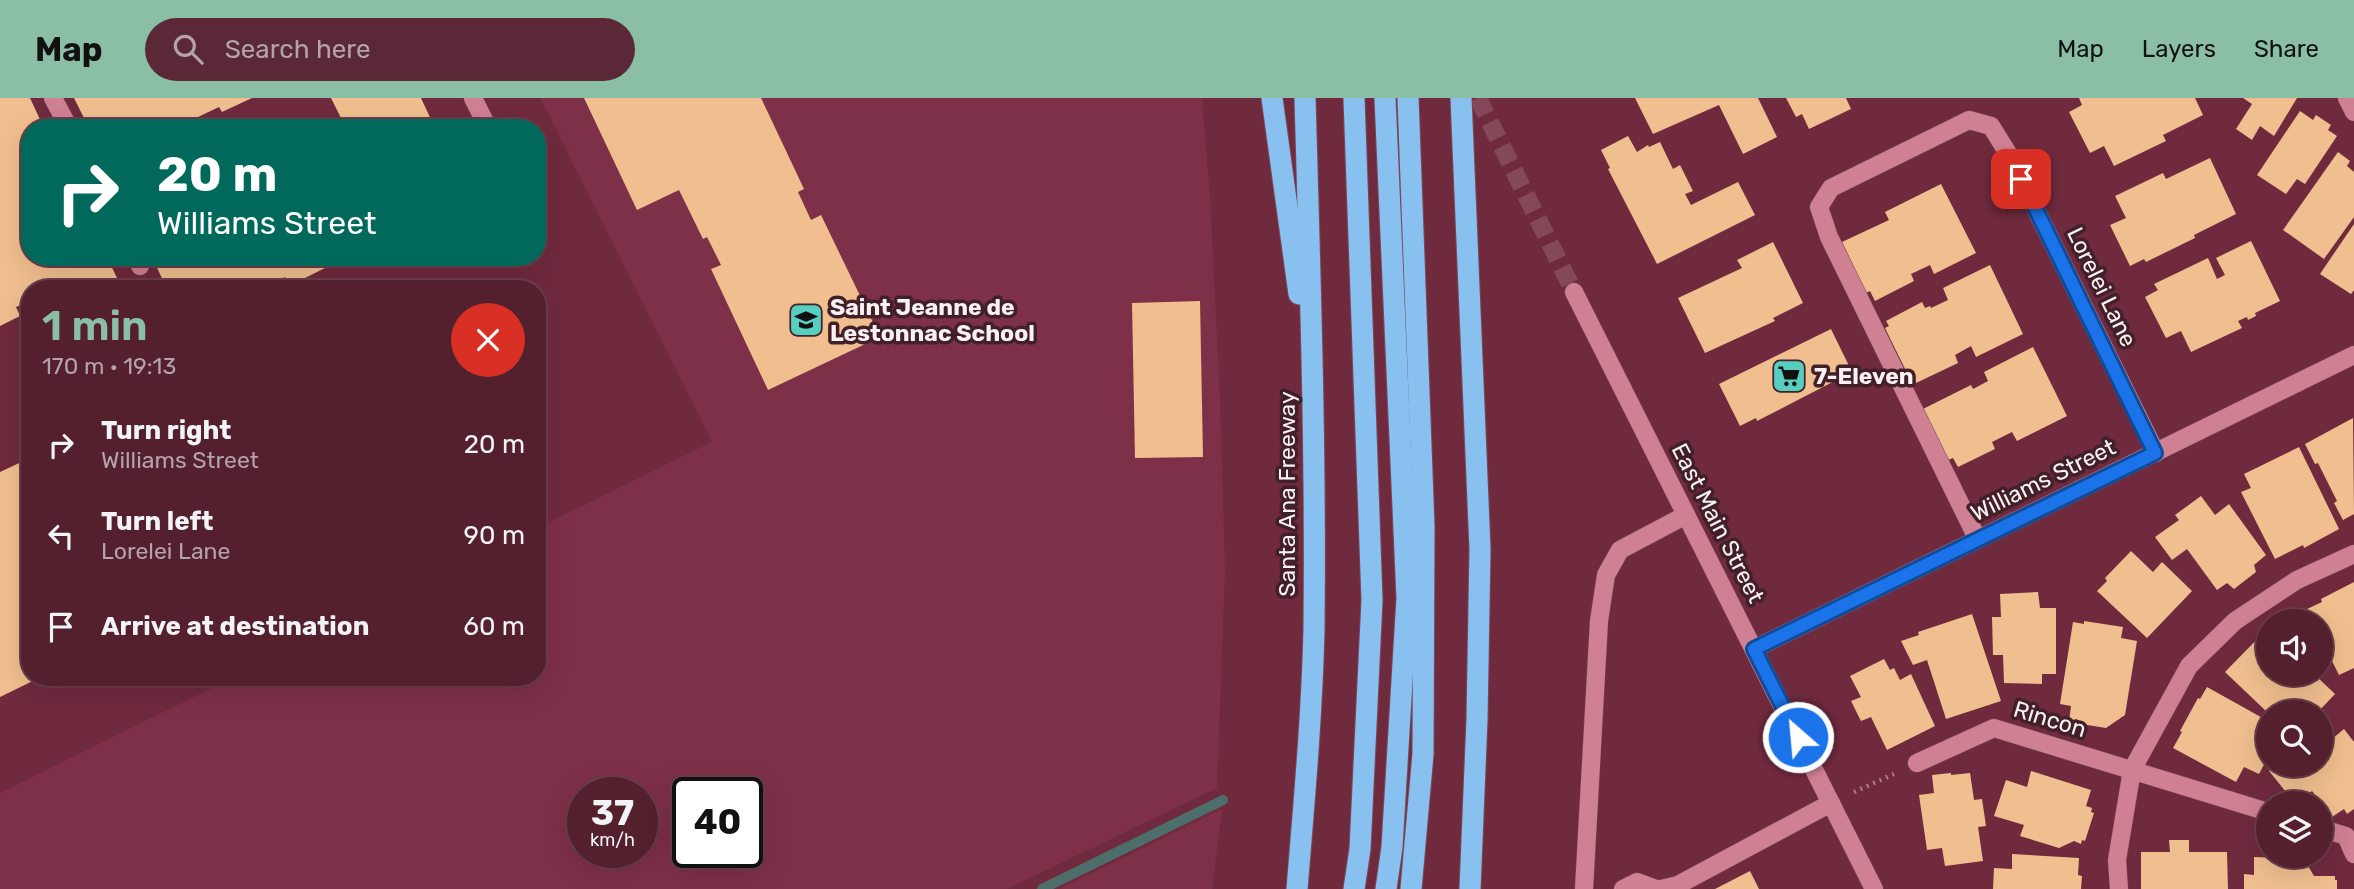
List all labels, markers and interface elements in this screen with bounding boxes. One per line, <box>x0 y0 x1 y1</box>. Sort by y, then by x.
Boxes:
search box <box>145 18 635 81</box>
text: Map <box>35 30 103 69</box>
icon: search <box>169 30 207 68</box>
text: Search here <box>225 34 370 65</box>
text: Map <box>2057 35 2104 63</box>
text: Layers <box>2142 35 2216 63</box>
text: Share <box>2254 35 2319 63</box>
text: 20 m <box>157 145 278 203</box>
icon: right <box>42 147 133 238</box>
pin <box>1991 149 2051 209</box>
icon: arrive <box>2002 160 2040 198</box>
text: Williams Street <box>157 204 376 242</box>
street label: Lorelei Lane <box>2061 223 2143 351</box>
place label: Saint Jeanne de Lestonnac School <box>830 293 1035 347</box>
text: 1 min <box>42 301 148 351</box>
school or university icon: Saint Jeanne de Lestonnac School <box>787 301 825 339</box>
button: close <box>451 303 525 377</box>
text: 170 m · 19:13 <box>42 352 176 380</box>
supermarket icon: 7-Eleven <box>1770 357 1808 395</box>
place label: 7-Eleven <box>1814 362 1914 390</box>
street label: Santa Ana Freeway <box>1273 391 1301 597</box>
text: Turn right <box>101 415 231 446</box>
icon: right <box>42 426 80 464</box>
text: 20 m <box>464 429 525 460</box>
street label: Williams Street <box>1966 433 2120 527</box>
street label: East Main Street <box>1666 438 1770 608</box>
text: Williams Street <box>101 446 259 474</box>
text: Turn left <box>101 506 213 537</box>
icon: left <box>42 517 80 555</box>
text: 90 m <box>464 520 525 551</box>
text: Lorelei Lane <box>101 537 230 565</box>
icon: arrive <box>42 608 80 646</box>
map controls <box>2256 609 2333 868</box>
button: sound <box>2256 609 2333 686</box>
text: Arrive at destination <box>101 611 369 642</box>
text: 60 m <box>463 611 525 642</box>
street label: Rincon <box>2010 695 2090 743</box>
position arrow <box>1761 700 1835 774</box>
button: search <box>2256 700 2333 777</box>
speed limit sign: 40 <box>672 777 763 868</box>
button: layers <box>2256 791 2333 868</box>
text: 37 <box>591 792 634 834</box>
text: km/h <box>590 829 635 851</box>

